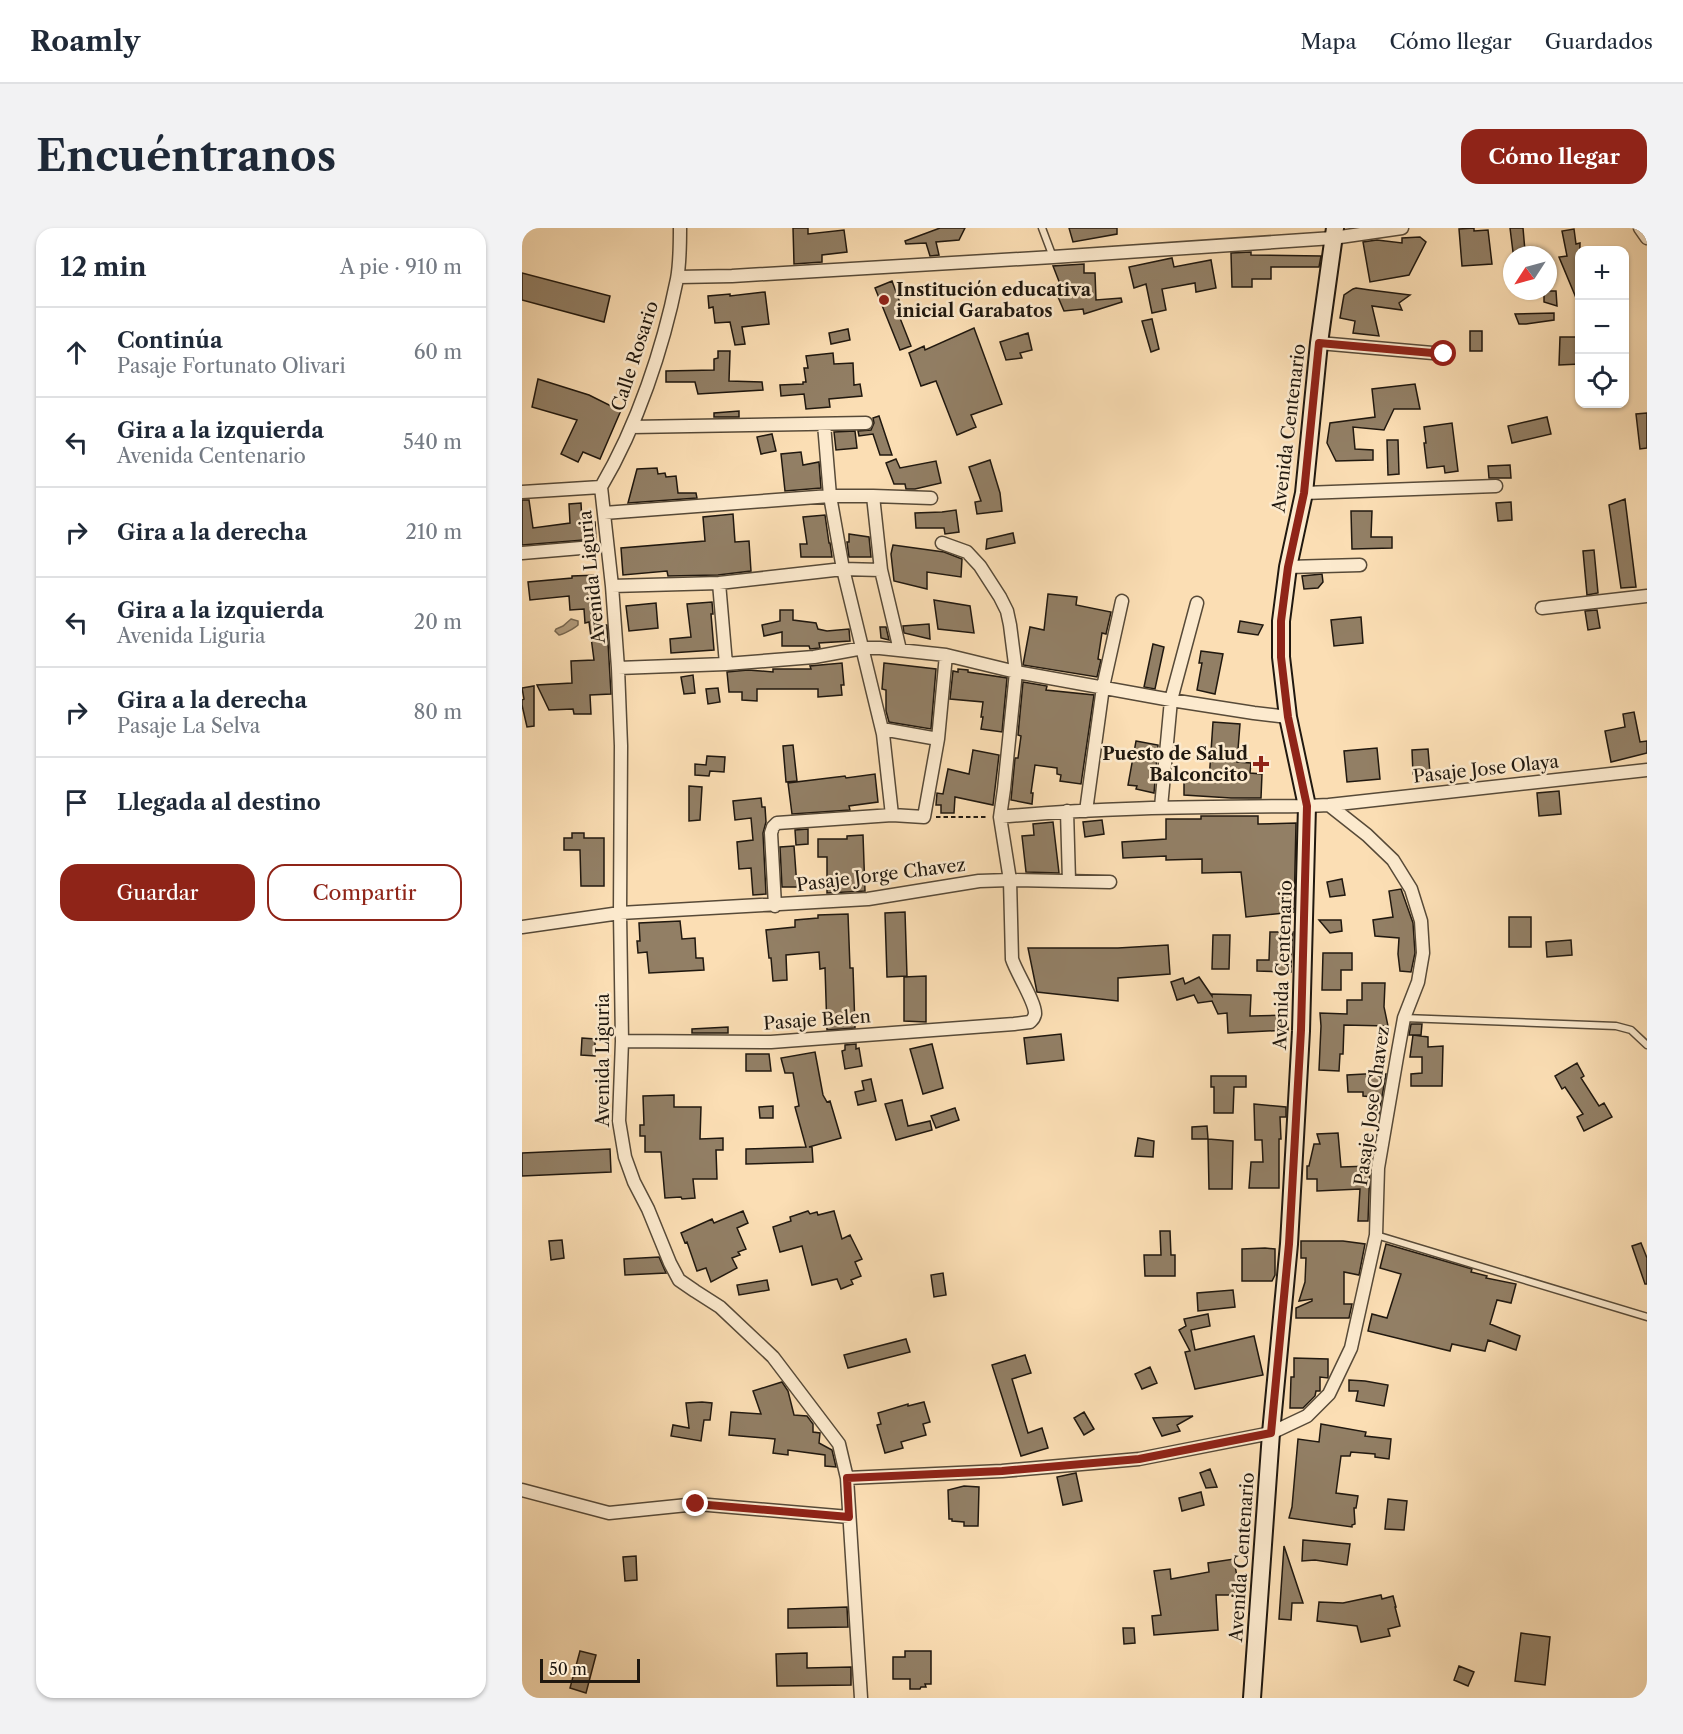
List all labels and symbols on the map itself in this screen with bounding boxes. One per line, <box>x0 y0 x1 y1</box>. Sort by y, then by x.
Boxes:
north arrow <box>1503 246 1557 300</box>
place label: Institución educativa inicial Garabatos <box>896 279 1092 322</box>
marker: Institución educativa inicial Garabatos <box>877 293 891 307</box>
street label: Calle Rosario <box>607 298 663 414</box>
route start <box>1430 340 1456 366</box>
street label: Avenida Centenario <box>1268 342 1310 515</box>
street label: Avenida Liguria <box>574 509 610 646</box>
place label: Puesto de Salud Balconcito <box>1102 743 1248 786</box>
street label: Pasaje Jose Olaya <box>1412 750 1561 788</box>
marker: Puesto de Salud Balconcito <box>1252 755 1270 773</box>
street label: Pasaje Jorge Chavez <box>795 854 967 896</box>
street label: Avenida Centenario <box>1269 880 1297 1051</box>
street label: Avenida Liguria <box>592 993 614 1128</box>
street label: Pasaje Belen <box>762 1005 872 1035</box>
street label: Pasaje Jose Chavez <box>1350 1025 1394 1187</box>
street label: Avenida Centenario <box>1225 1472 1259 1643</box>
route end <box>682 1490 708 1516</box>
scale bar <box>540 1656 640 1684</box>

